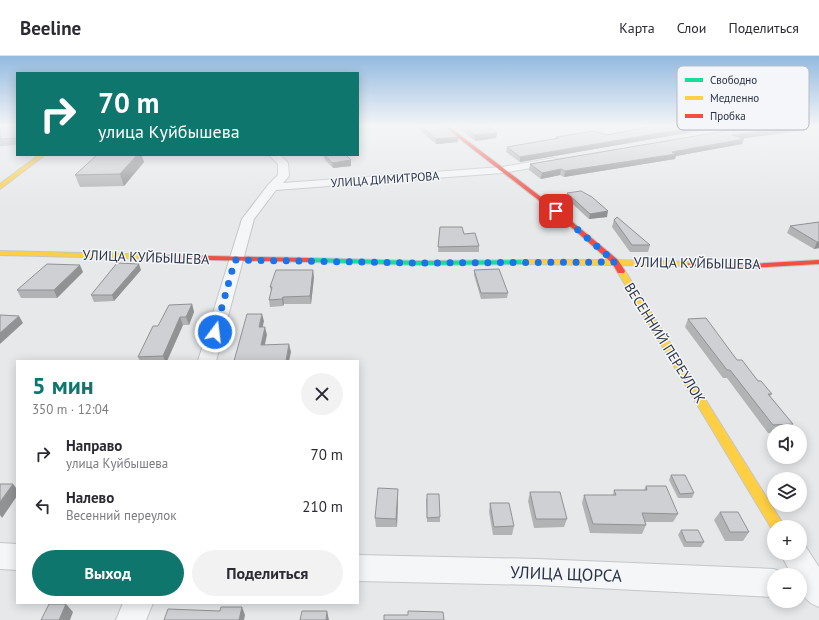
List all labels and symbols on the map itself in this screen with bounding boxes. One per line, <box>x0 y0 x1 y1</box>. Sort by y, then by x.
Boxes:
legend <box>677 66 809 130</box>
text: Свободно <box>710 73 757 87</box>
text: Медленно <box>710 91 759 105</box>
text: Пробка <box>710 109 746 123</box>
street label: УЛИЦА ДИМИТРОВА <box>330 168 440 190</box>
pin <box>539 194 573 228</box>
street label: УЛИЦА КУЙБЫШЕВА <box>82 246 211 268</box>
street label: УЛИЦА КУЙБЫШЕВА <box>633 253 761 273</box>
street label: ВЕСЕННИЙ ПЕРЕУЛОК <box>621 279 710 407</box>
position arrow <box>194 311 236 353</box>
street label: УЛИЦА ЩОРСА <box>510 561 622 587</box>

